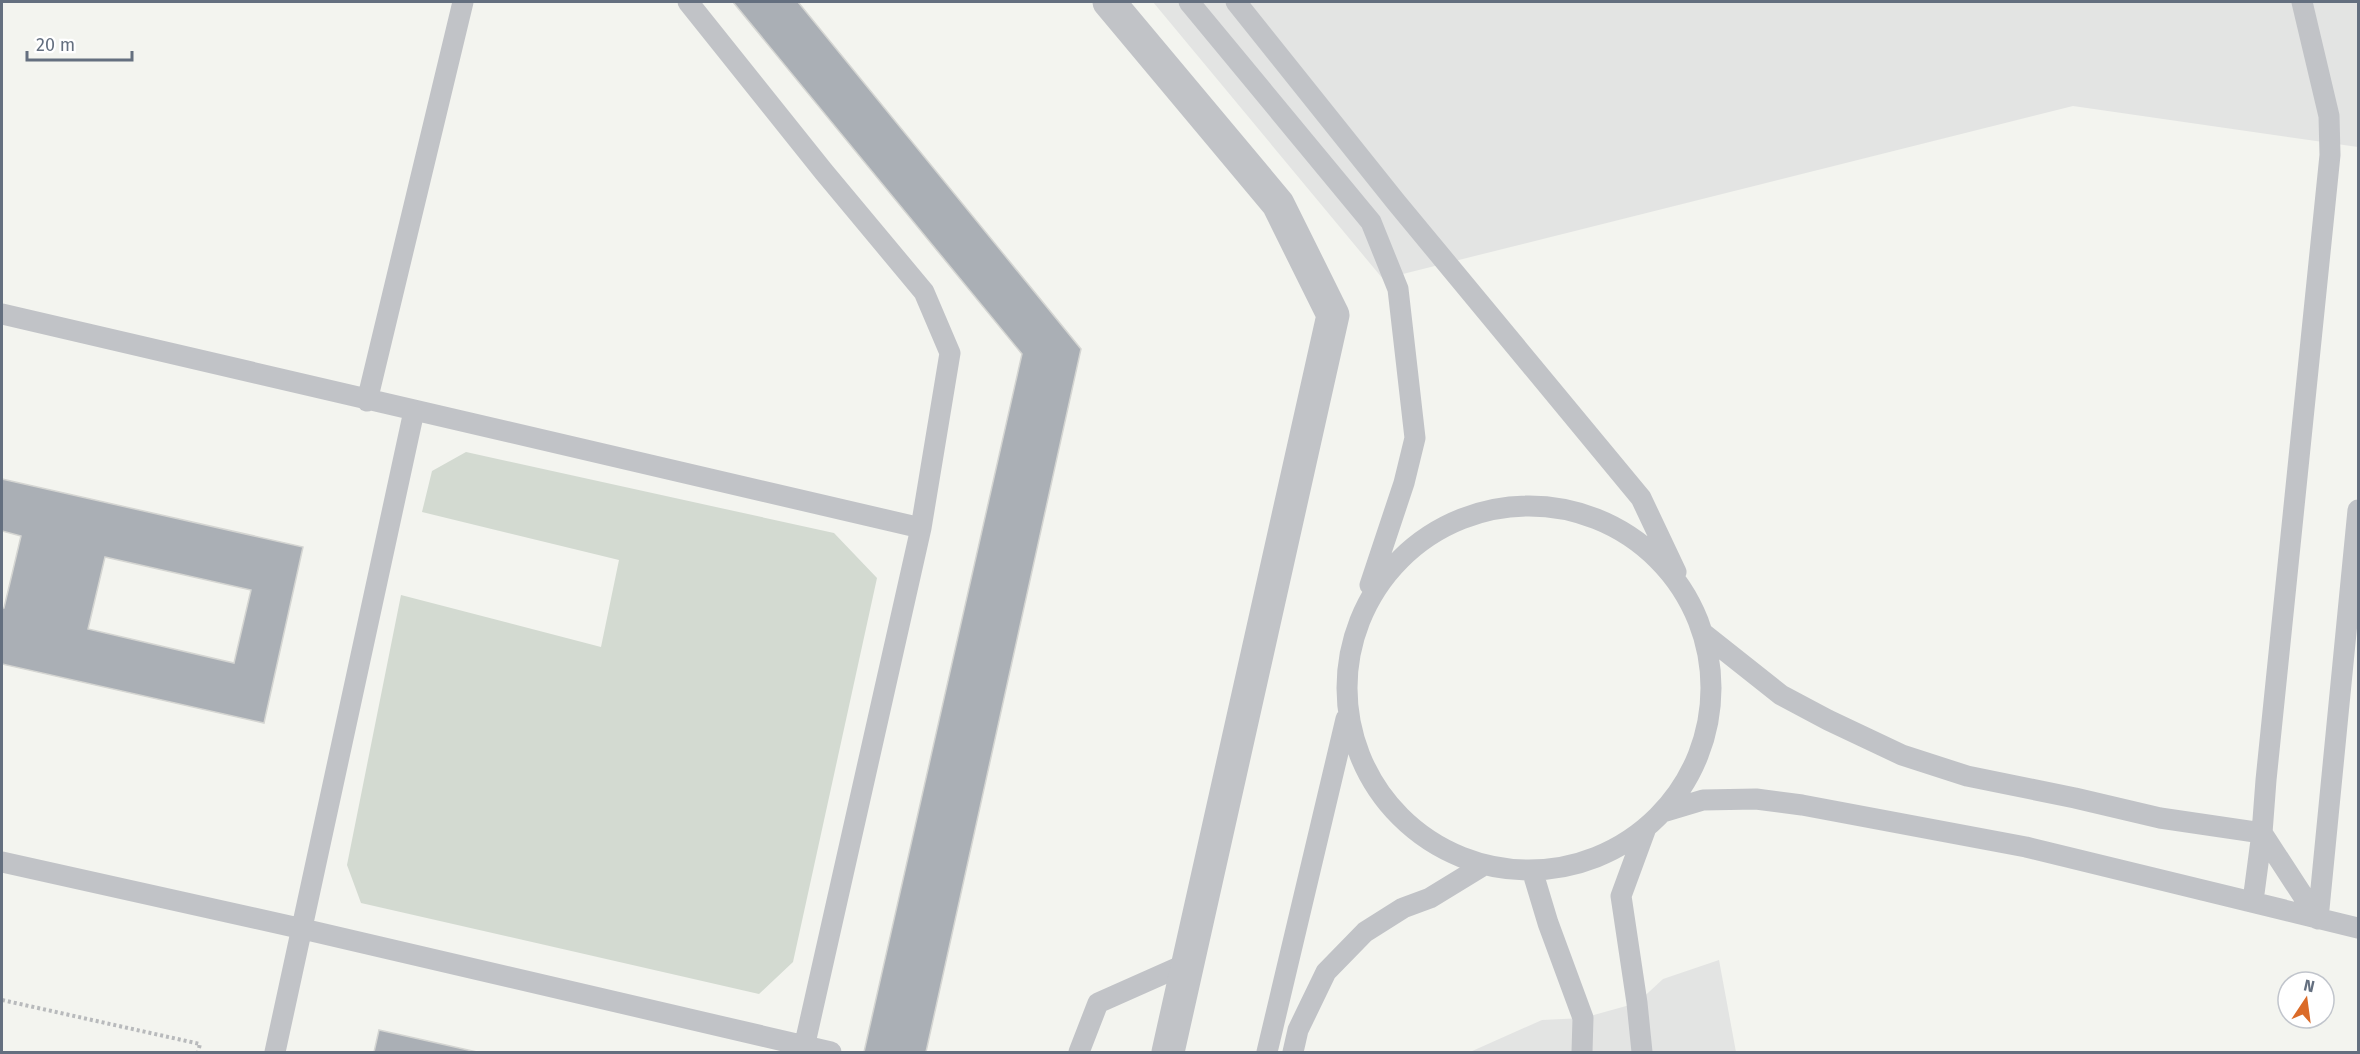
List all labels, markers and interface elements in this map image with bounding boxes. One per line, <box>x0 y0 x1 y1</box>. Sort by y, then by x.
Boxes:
scale bar <box>27 24 132 62</box>
text: 20 m <box>36 34 75 56</box>
north arrow <box>2276 970 2336 1030</box>
text: N <box>2302 975 2317 996</box>

